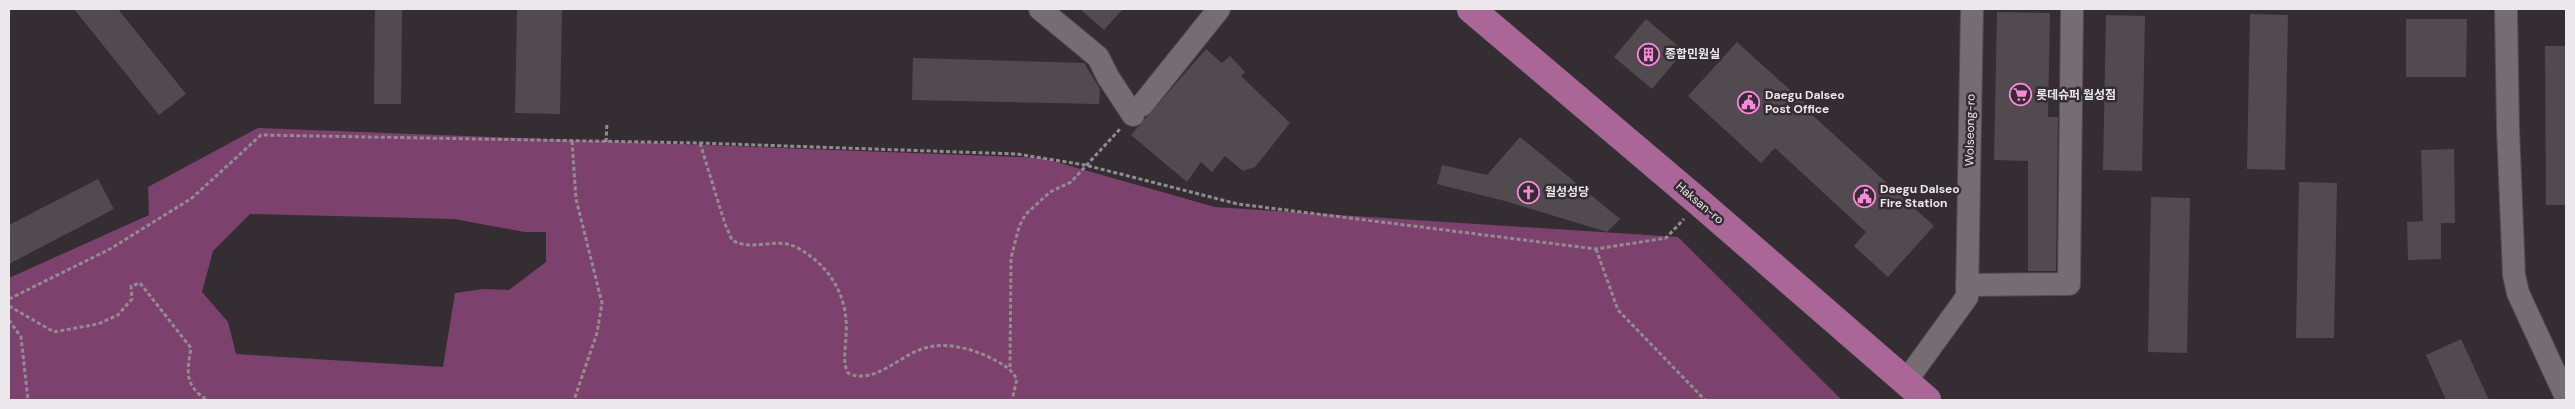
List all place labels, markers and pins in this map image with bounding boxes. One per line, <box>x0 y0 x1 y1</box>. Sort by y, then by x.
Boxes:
building icon: 종합민원실 <box>1637 42 1661 66</box>
place label: 종합민원실 <box>1665 46 1720 62</box>
supermarket icon: 롯데슈퍼 월성점 <box>2008 83 2032 107</box>
place label: Daegu Dalseo Post Office <box>1765 87 1845 117</box>
place label: 롯데슈퍼 월성점 <box>2036 87 2116 103</box>
public building icon: Daegu Dalseo Post Office <box>1737 90 1761 114</box>
church icon: 월성성당 <box>1517 180 1541 204</box>
place label: Daegu Dalseo Fire Station <box>1880 181 1960 211</box>
place label: 월성성당 <box>1545 184 1589 200</box>
public building icon: Daegu Dalseo Fire Station <box>1852 184 1876 208</box>

